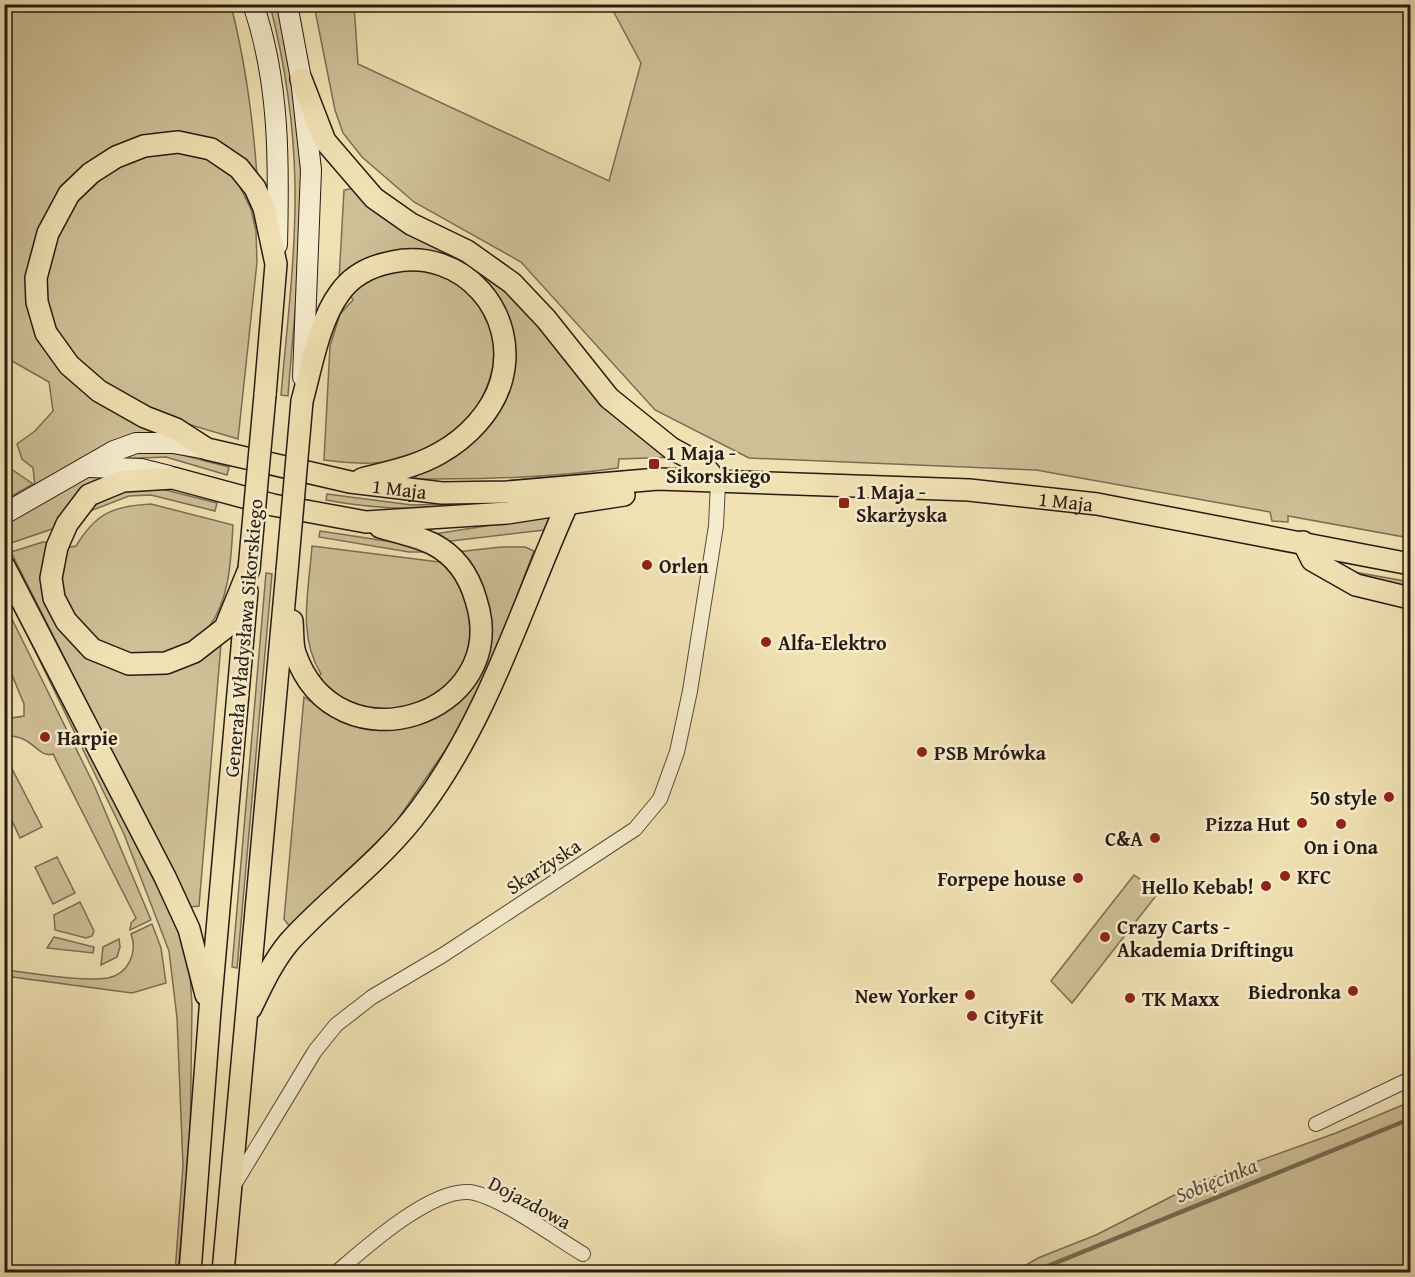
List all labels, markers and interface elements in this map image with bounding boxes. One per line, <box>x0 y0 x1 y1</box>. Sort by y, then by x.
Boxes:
place label: 1 Maja - Sikorskiego <box>666 438 771 490</box>
marker: 1 Maja - Sikorskiego <box>647 457 661 471</box>
street label: 1 Maja <box>370 470 429 506</box>
place label: 1 Maja - Skarżyska <box>856 477 948 529</box>
street label: 1 Maja <box>1037 483 1095 518</box>
marker: 1 Maja - Skarżyska <box>837 496 851 510</box>
street label: Generała Władysława Sikorskiego <box>216 498 270 778</box>
place label: Orlen <box>659 551 709 580</box>
marker: Orlen <box>640 558 654 572</box>
place label: Alfa-Elektro <box>778 628 887 657</box>
marker: Alfa-Elektro <box>759 635 773 649</box>
place label: Harpie <box>57 723 118 752</box>
marker: Harpie <box>38 730 52 744</box>
place label: PSB Mrówka <box>934 738 1047 767</box>
marker: PSB Mrówka <box>915 745 929 759</box>
place label: 50 style <box>1309 783 1377 812</box>
marker: 50 style <box>1382 790 1396 804</box>
place label: Pizza Hut <box>1206 809 1290 838</box>
marker: Pizza Hut <box>1295 816 1309 830</box>
marker: On i Ona <box>1334 817 1348 831</box>
place label: C&A <box>1105 824 1143 853</box>
street label: Skarżyska <box>500 831 587 901</box>
marker: C&A <box>1148 831 1162 845</box>
place label: On i Ona <box>1304 832 1379 861</box>
place label: KFC <box>1297 862 1331 891</box>
place label: Forpepe house <box>937 864 1066 893</box>
marker: KFC <box>1278 869 1292 883</box>
marker: Forpepe house <box>1071 871 1085 885</box>
place label: Hello Kebab! <box>1142 872 1254 901</box>
marker: Hello Kebab! <box>1259 879 1273 893</box>
place label: Crazy Carts - Akademia Driftingu <box>1117 912 1294 964</box>
marker: Crazy Carts - Akademia Driftingu <box>1098 930 1112 944</box>
place label: Biedronka <box>1248 977 1342 1006</box>
place label: New Yorker <box>855 981 958 1010</box>
place label: TK Maxx <box>1142 984 1220 1013</box>
marker: Biedronka <box>1346 984 1360 998</box>
marker: New Yorker <box>963 988 977 1002</box>
marker: TK Maxx <box>1123 991 1137 1005</box>
place label: CityFit <box>984 1002 1044 1031</box>
marker: CityFit <box>965 1009 979 1023</box>
water label: Sobięcinka <box>1170 1149 1262 1210</box>
street label: Dojazdowa <box>484 1168 577 1236</box>

